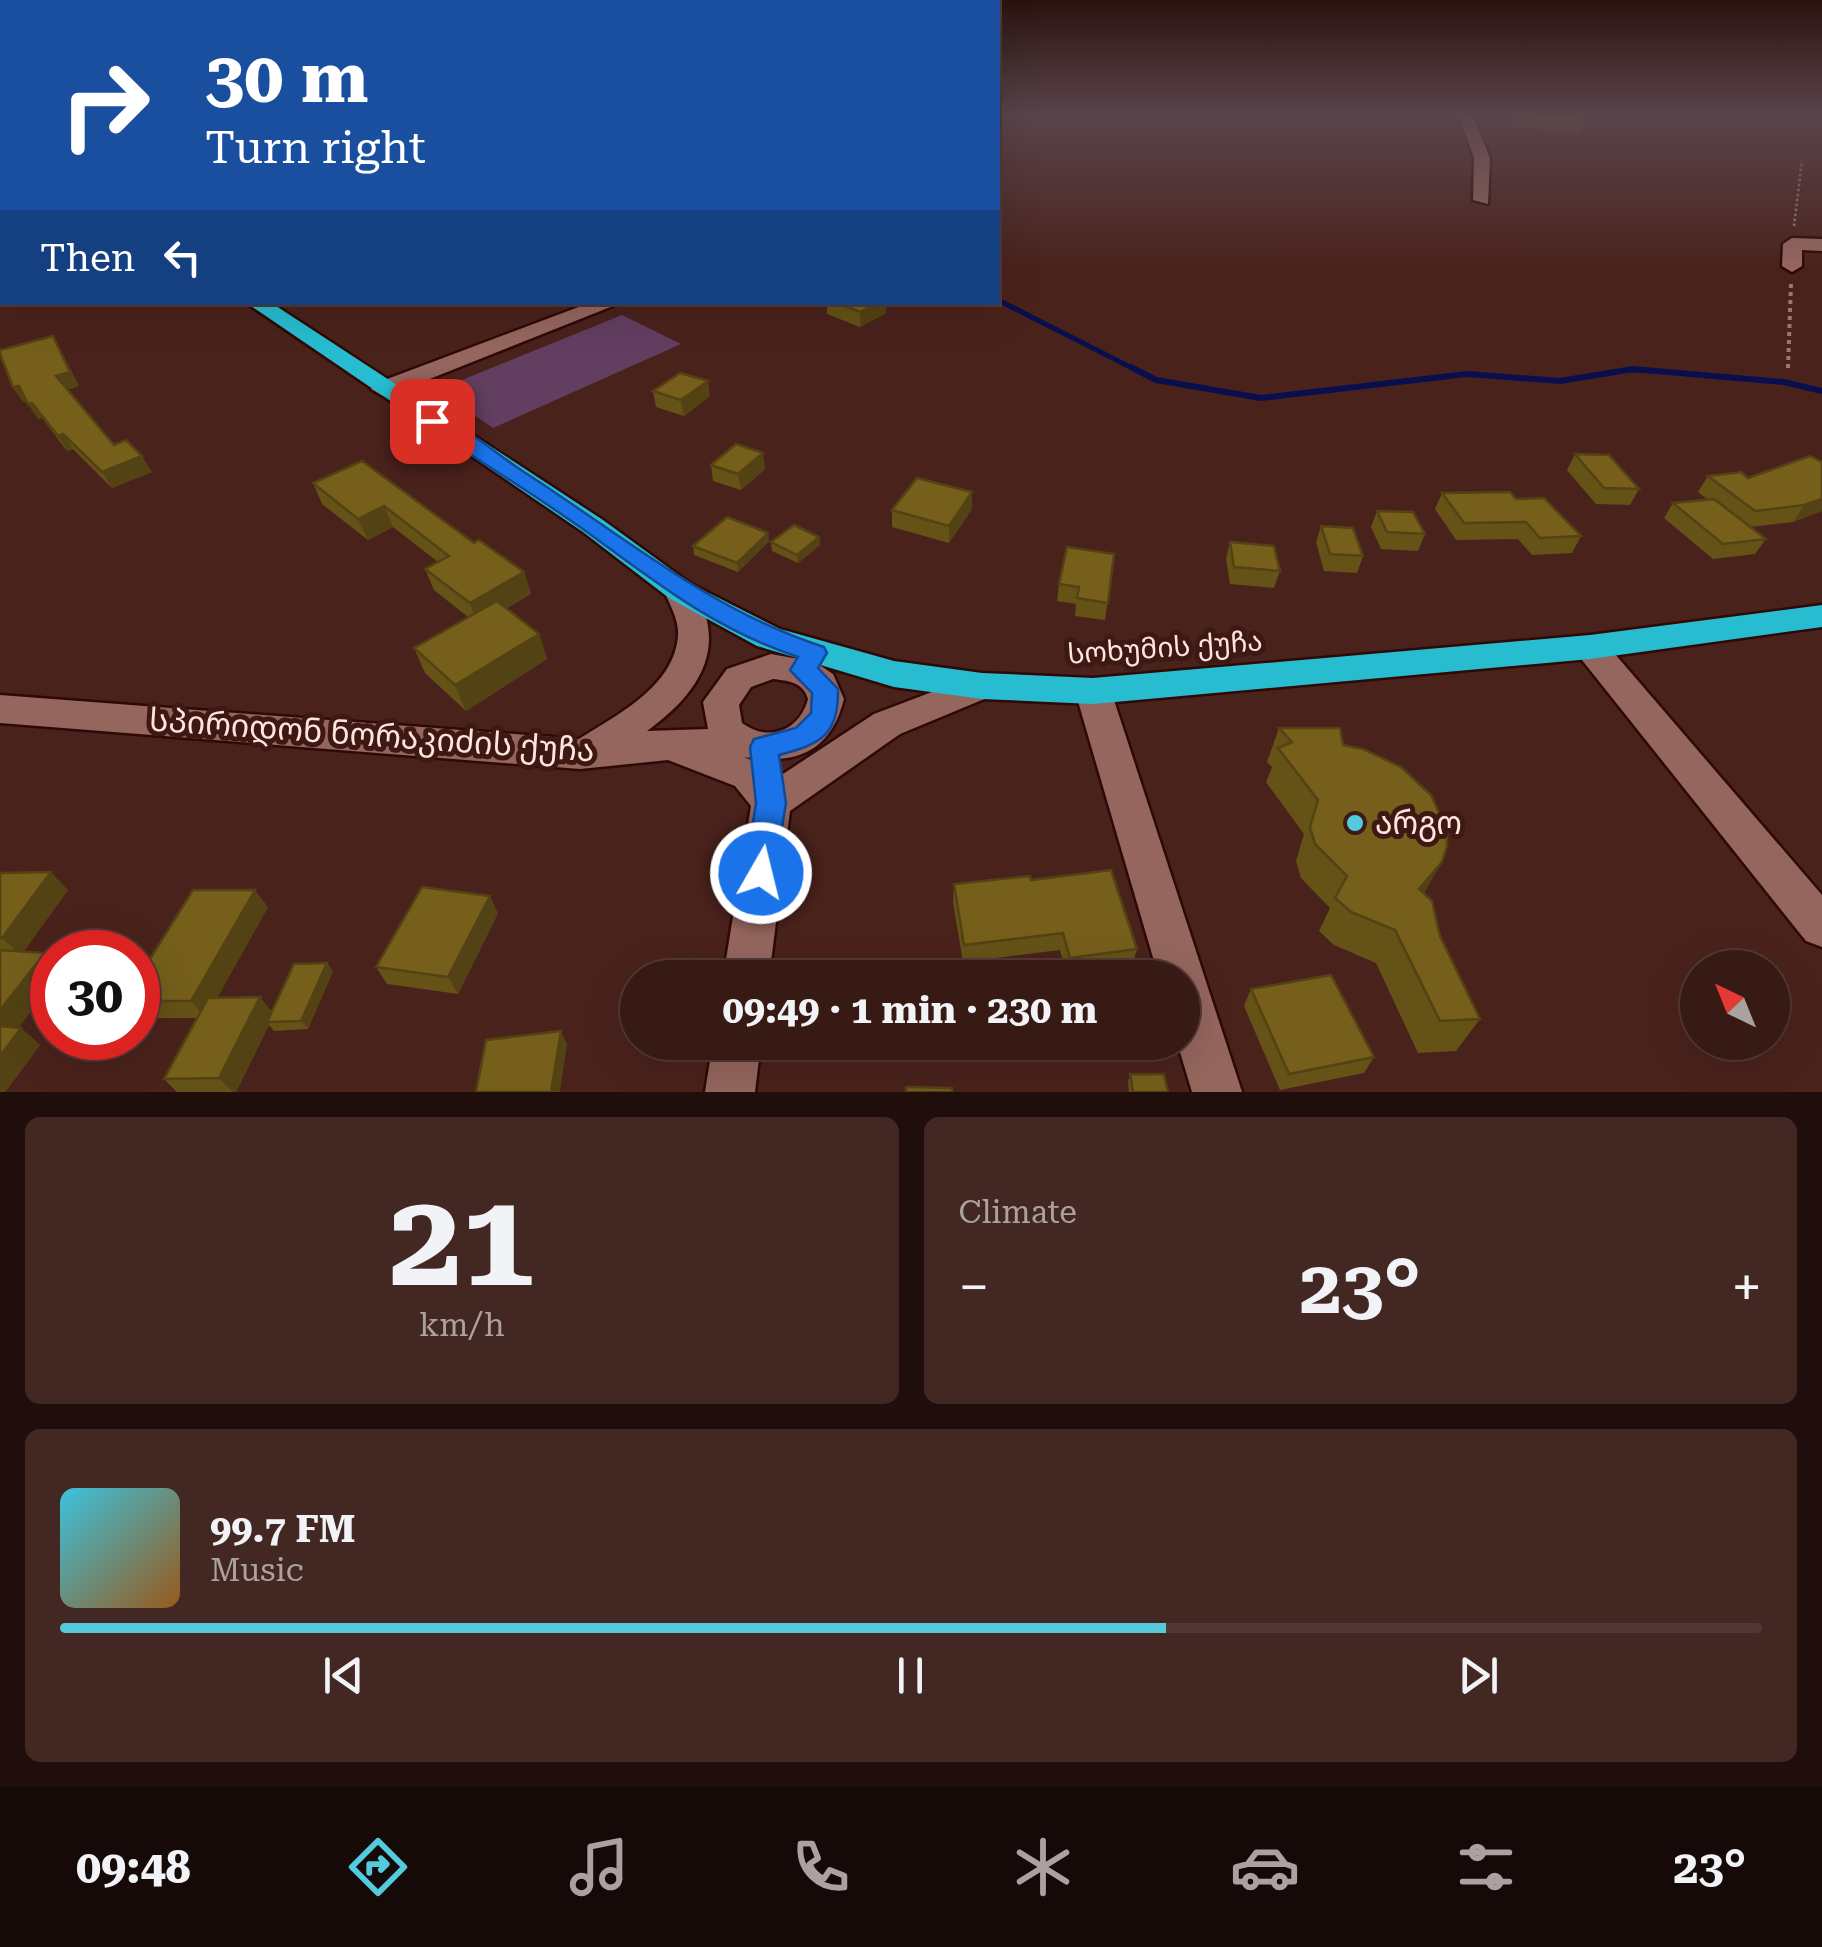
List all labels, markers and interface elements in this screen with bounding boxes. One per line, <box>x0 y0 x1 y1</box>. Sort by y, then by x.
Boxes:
text: 30 m <box>205 37 369 119</box>
icon: right <box>40 40 170 170</box>
text: Turn right <box>205 121 426 174</box>
icon: left <box>155 230 210 285</box>
text: Then <box>40 236 135 280</box>
pin <box>390 379 475 464</box>
icon: arrive <box>405 394 460 449</box>
street label: სოხუმის ქუჩა <box>1066 624 1264 671</box>
street label: სპირიდონ ნორაკიძის ქუჩა <box>148 700 596 771</box>
place label: არგო <box>1375 804 1462 842</box>
marker: არგო <box>1344 812 1366 834</box>
position arrow <box>709 821 813 925</box>
speed limit sign: 30 <box>30 930 160 1060</box>
north arrow <box>1680 950 1790 1060</box>
map controls <box>1680 950 1790 1060</box>
text: 09:49 · 1 min · 230 m <box>723 988 1097 1032</box>
text: 21 <box>389 1164 535 1317</box>
text: Climate <box>959 1193 1077 1231</box>
text: 23° <box>1300 1243 1421 1331</box>
text: − <box>959 1255 989 1319</box>
text: + <box>1731 1255 1762 1319</box>
text: km/h <box>419 1306 505 1344</box>
text: 99.7 FM <box>210 1507 356 1551</box>
text: Music <box>210 1551 304 1589</box>
icon: previous <box>316 1648 371 1703</box>
icon: pause <box>883 1648 938 1703</box>
icon: next <box>1451 1648 1506 1703</box>
icon: directions <box>343 1832 413 1902</box>
icon: music <box>564 1832 634 1902</box>
icon: phone <box>786 1832 856 1902</box>
icon: climate <box>1008 1832 1078 1902</box>
icon: car <box>1230 1832 1300 1902</box>
icon: filters <box>1451 1832 1521 1902</box>
text: 09:48 <box>76 1841 191 1894</box>
text: 23° <box>1673 1841 1746 1894</box>

